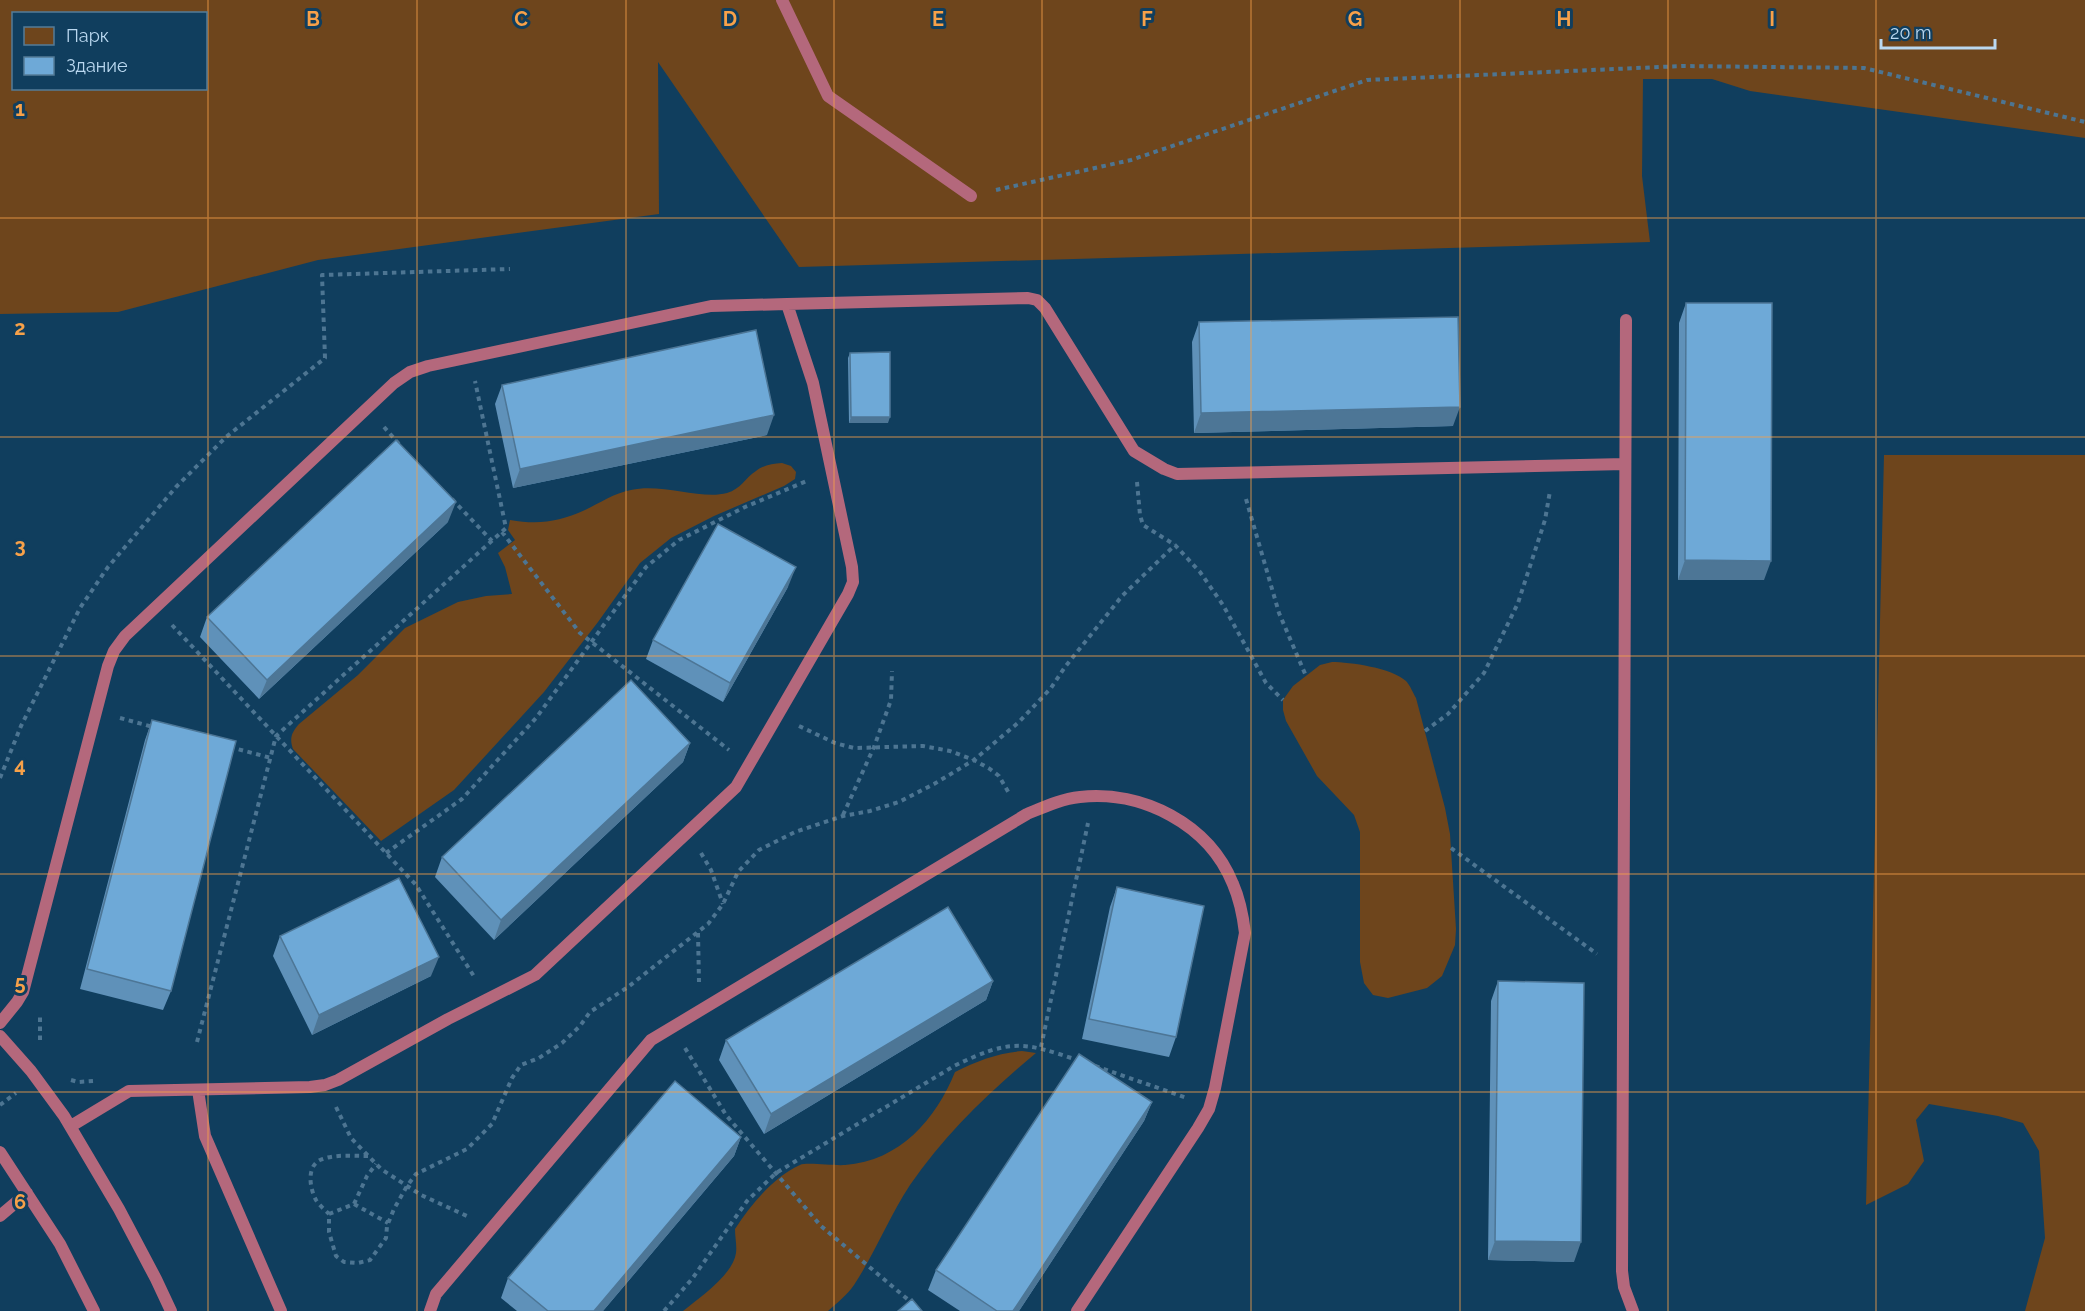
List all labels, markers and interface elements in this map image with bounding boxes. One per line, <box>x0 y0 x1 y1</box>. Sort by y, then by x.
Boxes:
text: B <box>306 7 320 31</box>
text: C <box>514 7 528 31</box>
text: D <box>723 7 737 31</box>
text: E <box>932 7 944 31</box>
text: F <box>1141 7 1153 31</box>
text: G <box>1348 7 1362 31</box>
text: H <box>1557 7 1571 31</box>
text: I <box>1769 7 1775 31</box>
legend <box>12 12 207 90</box>
scale bar <box>1881 12 1995 50</box>
text: 20 m <box>1890 22 1932 43</box>
text: Парк <box>66 25 109 46</box>
text: Здание <box>66 55 128 76</box>
text: 1 <box>15 97 25 121</box>
text: 2 <box>14 316 26 340</box>
text: 3 <box>14 534 26 558</box>
text: 4 <box>14 753 26 777</box>
text: 5 <box>14 971 26 995</box>
text: 6 <box>14 1190 26 1214</box>

